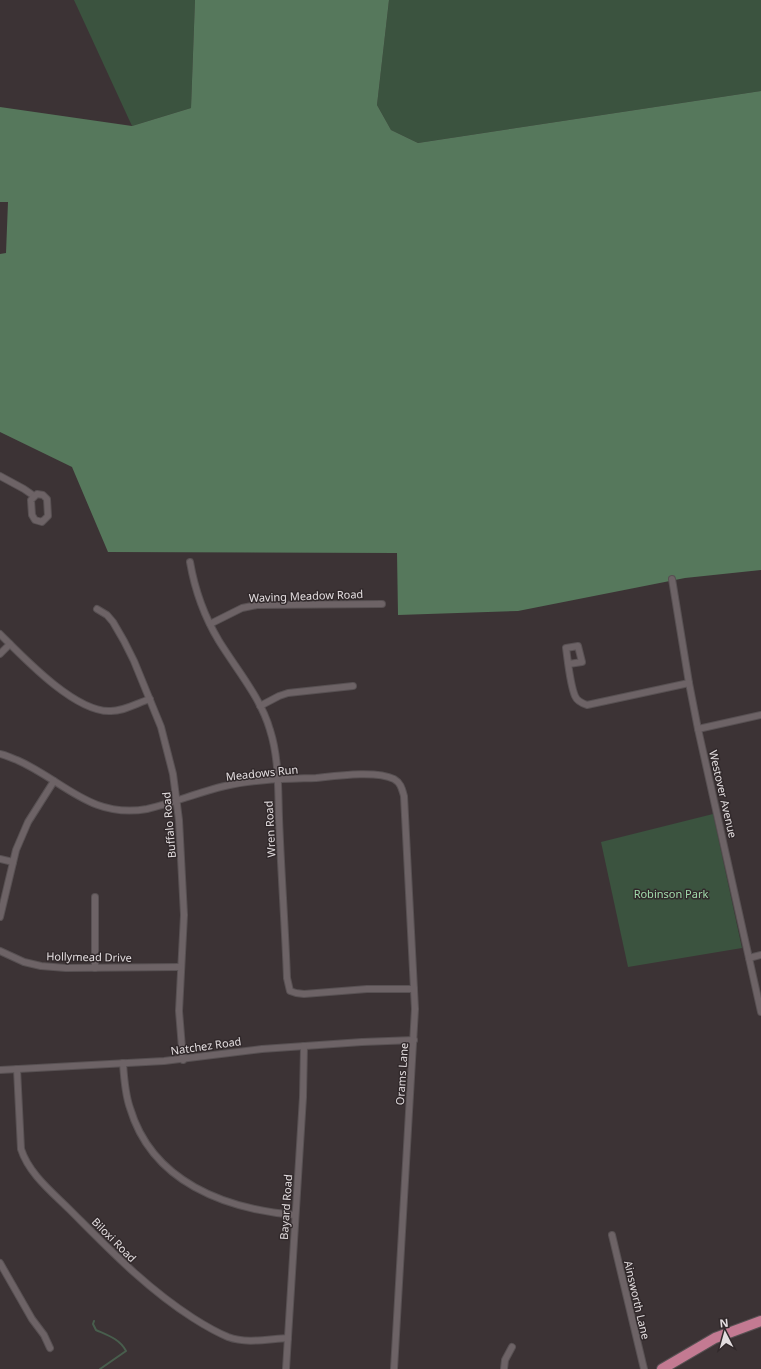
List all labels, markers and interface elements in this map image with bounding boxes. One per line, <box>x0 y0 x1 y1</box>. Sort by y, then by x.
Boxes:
street label: Waving Meadow Road <box>248 586 363 605</box>
street label: Westover Avenue <box>706 748 741 839</box>
street label: Meadows Run <box>225 761 299 784</box>
street label: Buffalo Road <box>158 791 179 859</box>
street label: Wren Road <box>261 800 278 858</box>
park label: Robinson Park <box>634 886 708 901</box>
street label: Hollymead Drive <box>46 948 132 965</box>
street label: Natchez Road <box>170 1033 242 1058</box>
street label: Orams Lane <box>392 1042 411 1106</box>
street label: Bayard Road <box>276 1174 295 1240</box>
street label: Biloxi Road <box>89 1214 140 1265</box>
street label: Ainsworth Lane <box>621 1259 654 1341</box>
north arrow <box>705 1313 745 1353</box>
text: N <box>719 1315 729 1330</box>

